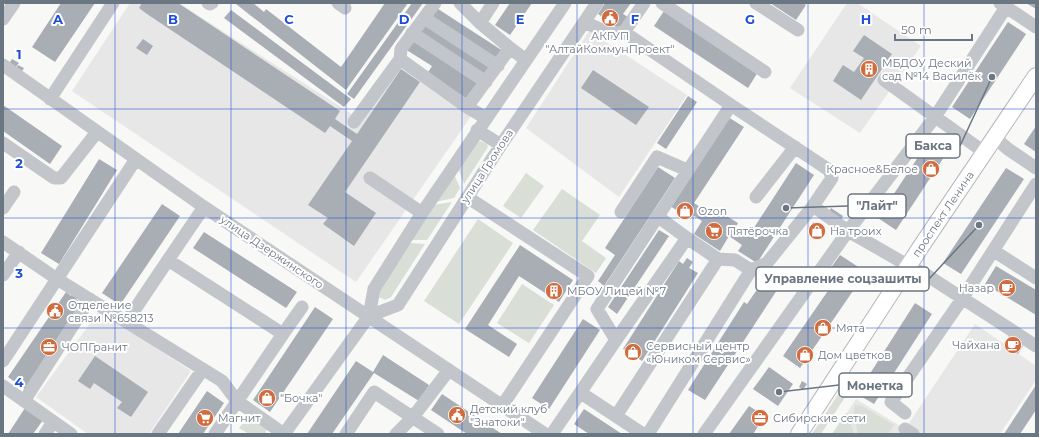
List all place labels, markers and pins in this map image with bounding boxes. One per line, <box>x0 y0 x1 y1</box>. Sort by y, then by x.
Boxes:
public building icon: АКГУП "АлтайКоммунПроект" <box>600 8 620 28</box>
place label: АКГУП "АлтайКоммунПроект" <box>545 29 675 56</box>
place label: МБДОУ Деский сад №14 Василёк <box>882 56 981 83</box>
building icon: МБДОУ Деский сад №14 Василёк <box>859 59 879 79</box>
callout: Бакса <box>906 134 960 158</box>
shop icon: Красное&Белое <box>921 159 941 179</box>
place label: Красное&Белое <box>826 162 918 176</box>
callout: "Лайт" <box>848 194 906 218</box>
shop icon: Ozon <box>675 201 695 221</box>
place label: Ozon <box>698 204 727 218</box>
supermarket icon: Пятёрочка <box>704 221 724 241</box>
shop icon: На троих <box>807 221 827 241</box>
place label: Пятёрочка <box>727 224 788 238</box>
place label: На троих <box>830 224 882 238</box>
callout: Управление соцзашиты <box>756 267 929 291</box>
cafe icon: Назар <box>997 278 1017 298</box>
building icon: МБОУ Лицей №7 <box>544 281 564 301</box>
place label: Назар <box>959 281 994 295</box>
place label: МБОУ Лицей №7 <box>567 284 666 298</box>
place label: Отделение связи №658213 <box>68 298 154 325</box>
public building icon: Отделение связи №658213 <box>45 301 65 321</box>
shop icon: Мята <box>813 318 833 338</box>
place label: Мята <box>836 321 865 335</box>
cafe icon: Чайхана <box>1003 335 1023 355</box>
office icon: ЧОПГранит <box>39 337 59 357</box>
place label: Чайхана <box>952 338 1000 352</box>
place label: Сервисный центр «Юником Сервис» <box>646 339 751 366</box>
place label: ЧОПГранит <box>62 340 128 354</box>
shop icon: Сервисный центр «Юником Сервис» <box>623 342 643 362</box>
shop icon: Дом цветков <box>795 345 815 365</box>
place label: Дом цветков <box>818 348 891 362</box>
callout: Монетка <box>839 373 912 397</box>
shop icon: "Бочка" <box>257 388 277 408</box>
place label: "Бочка" <box>280 391 322 405</box>
place label: Детский клуб "Знатоки" <box>470 402 547 429</box>
public building icon: Детский клуб "Знатоки" <box>447 405 467 425</box>
supermarket icon: Магнит <box>195 408 215 428</box>
office icon: Сибирские сети <box>750 408 770 428</box>
place label: Магнит <box>218 411 261 425</box>
place label: Сибирские сети <box>773 411 866 425</box>

